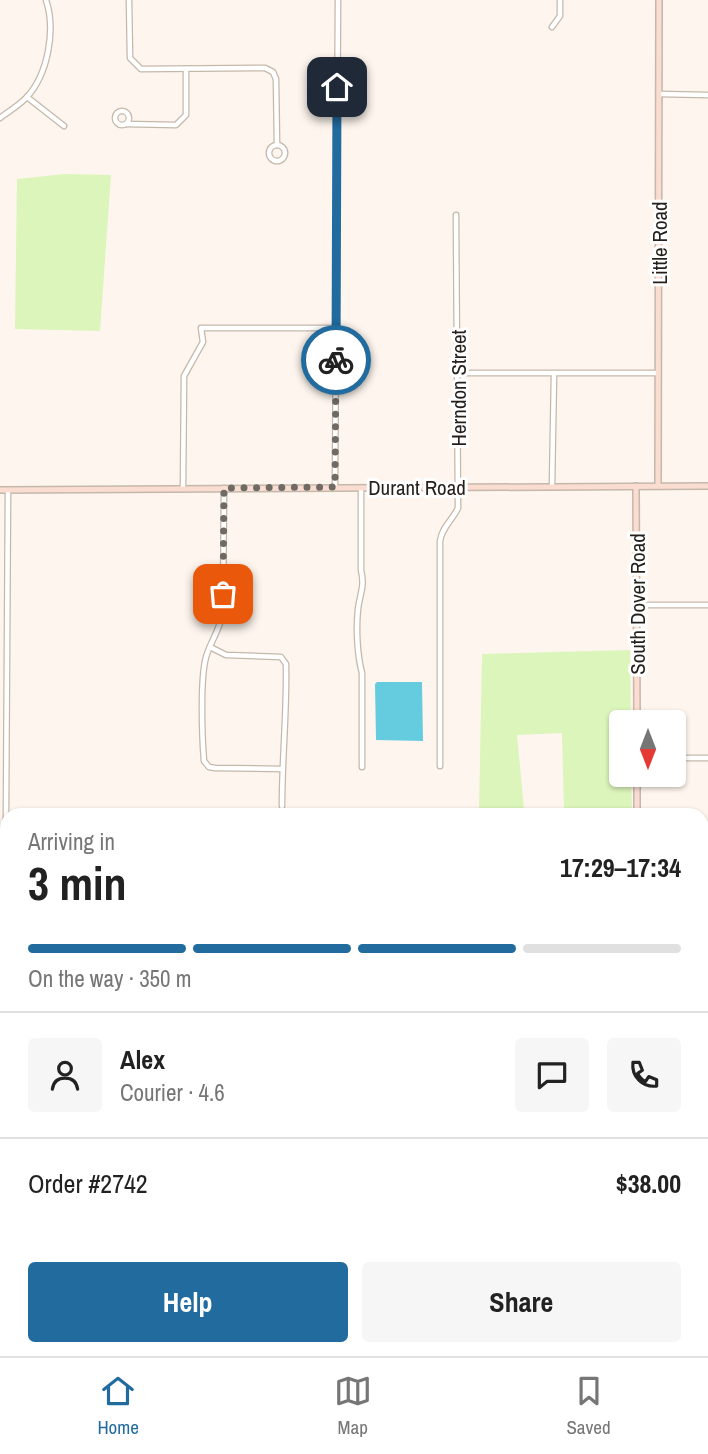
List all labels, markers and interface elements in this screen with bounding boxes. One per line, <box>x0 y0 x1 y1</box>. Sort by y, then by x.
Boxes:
pin <box>307 57 367 117</box>
icon: home <box>318 68 356 106</box>
street label: Little Road <box>645 201 674 285</box>
courier <box>301 325 371 395</box>
street label: Herndon Street <box>444 329 473 446</box>
icon: bike <box>317 341 355 379</box>
street label: Durant Road <box>368 473 466 502</box>
street label: South Dover Road <box>623 533 652 675</box>
pin <box>193 564 253 624</box>
icon: bag <box>204 575 242 613</box>
north arrow <box>609 710 686 788</box>
map controls <box>609 710 686 787</box>
text: Arriving in <box>28 826 115 857</box>
text: 17:29–17:34 <box>560 850 681 885</box>
text: 3 min <box>28 852 127 914</box>
text: On the way · 350 m <box>28 963 192 994</box>
button: person <box>28 1038 102 1112</box>
button: chat <box>515 1038 589 1112</box>
button: phone <box>607 1038 681 1112</box>
text: Alex <box>120 1042 165 1077</box>
text: Courier · 4.6 <box>120 1077 225 1108</box>
text: Order #2742 <box>28 1166 148 1201</box>
text: $38.00 <box>616 1166 681 1201</box>
button: Help <box>28 1262 348 1342</box>
button: Share <box>362 1262 681 1342</box>
tab: Home <box>97 1372 139 1440</box>
tab: Map <box>334 1372 372 1440</box>
tab: Saved <box>566 1372 611 1440</box>

